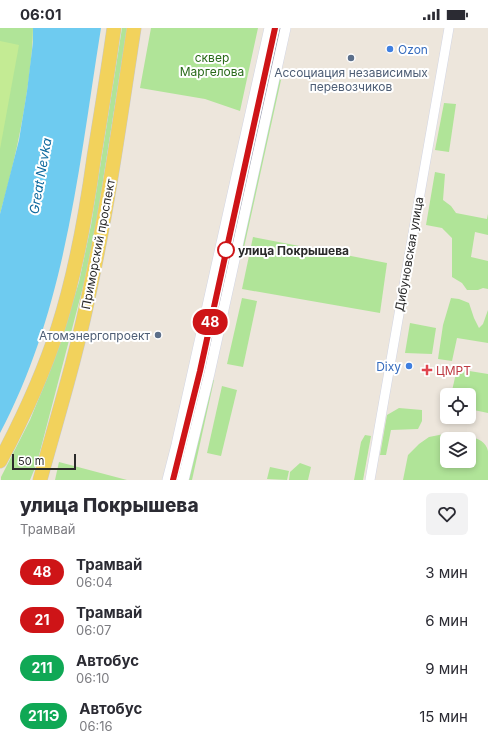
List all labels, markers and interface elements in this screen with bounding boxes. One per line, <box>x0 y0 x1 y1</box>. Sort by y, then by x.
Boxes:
text: 06:01 <box>20 5 61 24</box>
place label: Ozon <box>398 42 428 57</box>
marker: Ozon <box>385 44 395 54</box>
park label: сквер Маргелова <box>180 50 244 79</box>
marker: Ассоциация независимых перевозчиков <box>346 53 356 63</box>
place label: Ассоциация независимых перевозчиков <box>274 65 428 94</box>
water label: Great Nevka <box>25 137 55 215</box>
street label: Приморский проспект <box>78 177 118 311</box>
street label: Дибуновская улица <box>392 196 426 312</box>
marker: улица Покрышева <box>217 241 235 259</box>
place label: улица Покрышева <box>238 243 349 258</box>
line badge: 48 <box>192 309 228 335</box>
text: 48 <box>201 313 219 330</box>
place label: Атомэнергопроект <box>39 328 150 343</box>
marker: Атомэнергопроект <box>153 330 163 340</box>
place label: Dixy <box>376 359 401 374</box>
marker: Dixy <box>404 361 414 371</box>
place label: ЦМРТ <box>436 363 471 378</box>
marker: ЦМРТ <box>421 364 433 376</box>
map controls <box>440 388 476 468</box>
button: locate <box>440 388 476 424</box>
button: layers <box>440 432 476 468</box>
scale bar <box>12 452 76 471</box>
text: 50 m <box>18 454 44 468</box>
button: heart <box>426 493 468 535</box>
text: улица Покрышева <box>20 494 199 517</box>
text: Трамвай <box>20 521 75 537</box>
text: Трамвай <box>76 555 142 574</box>
text: 48 <box>33 563 51 580</box>
text: 3 мин <box>425 563 468 582</box>
text: 06:04 <box>76 574 113 590</box>
text: Трамвай <box>76 603 142 622</box>
text: 21 <box>35 611 49 628</box>
text: 6 мин <box>425 611 468 630</box>
text: 06:07 <box>76 622 111 638</box>
text: Автобус <box>76 651 139 670</box>
text: 211 <box>32 659 52 676</box>
text: 9 мин <box>425 659 468 678</box>
text: 06:10 <box>76 670 110 686</box>
text: Автобус <box>79 699 142 718</box>
text: 211Э <box>28 707 59 724</box>
text: 15 мин <box>419 707 468 726</box>
text: 06:16 <box>79 718 113 734</box>

